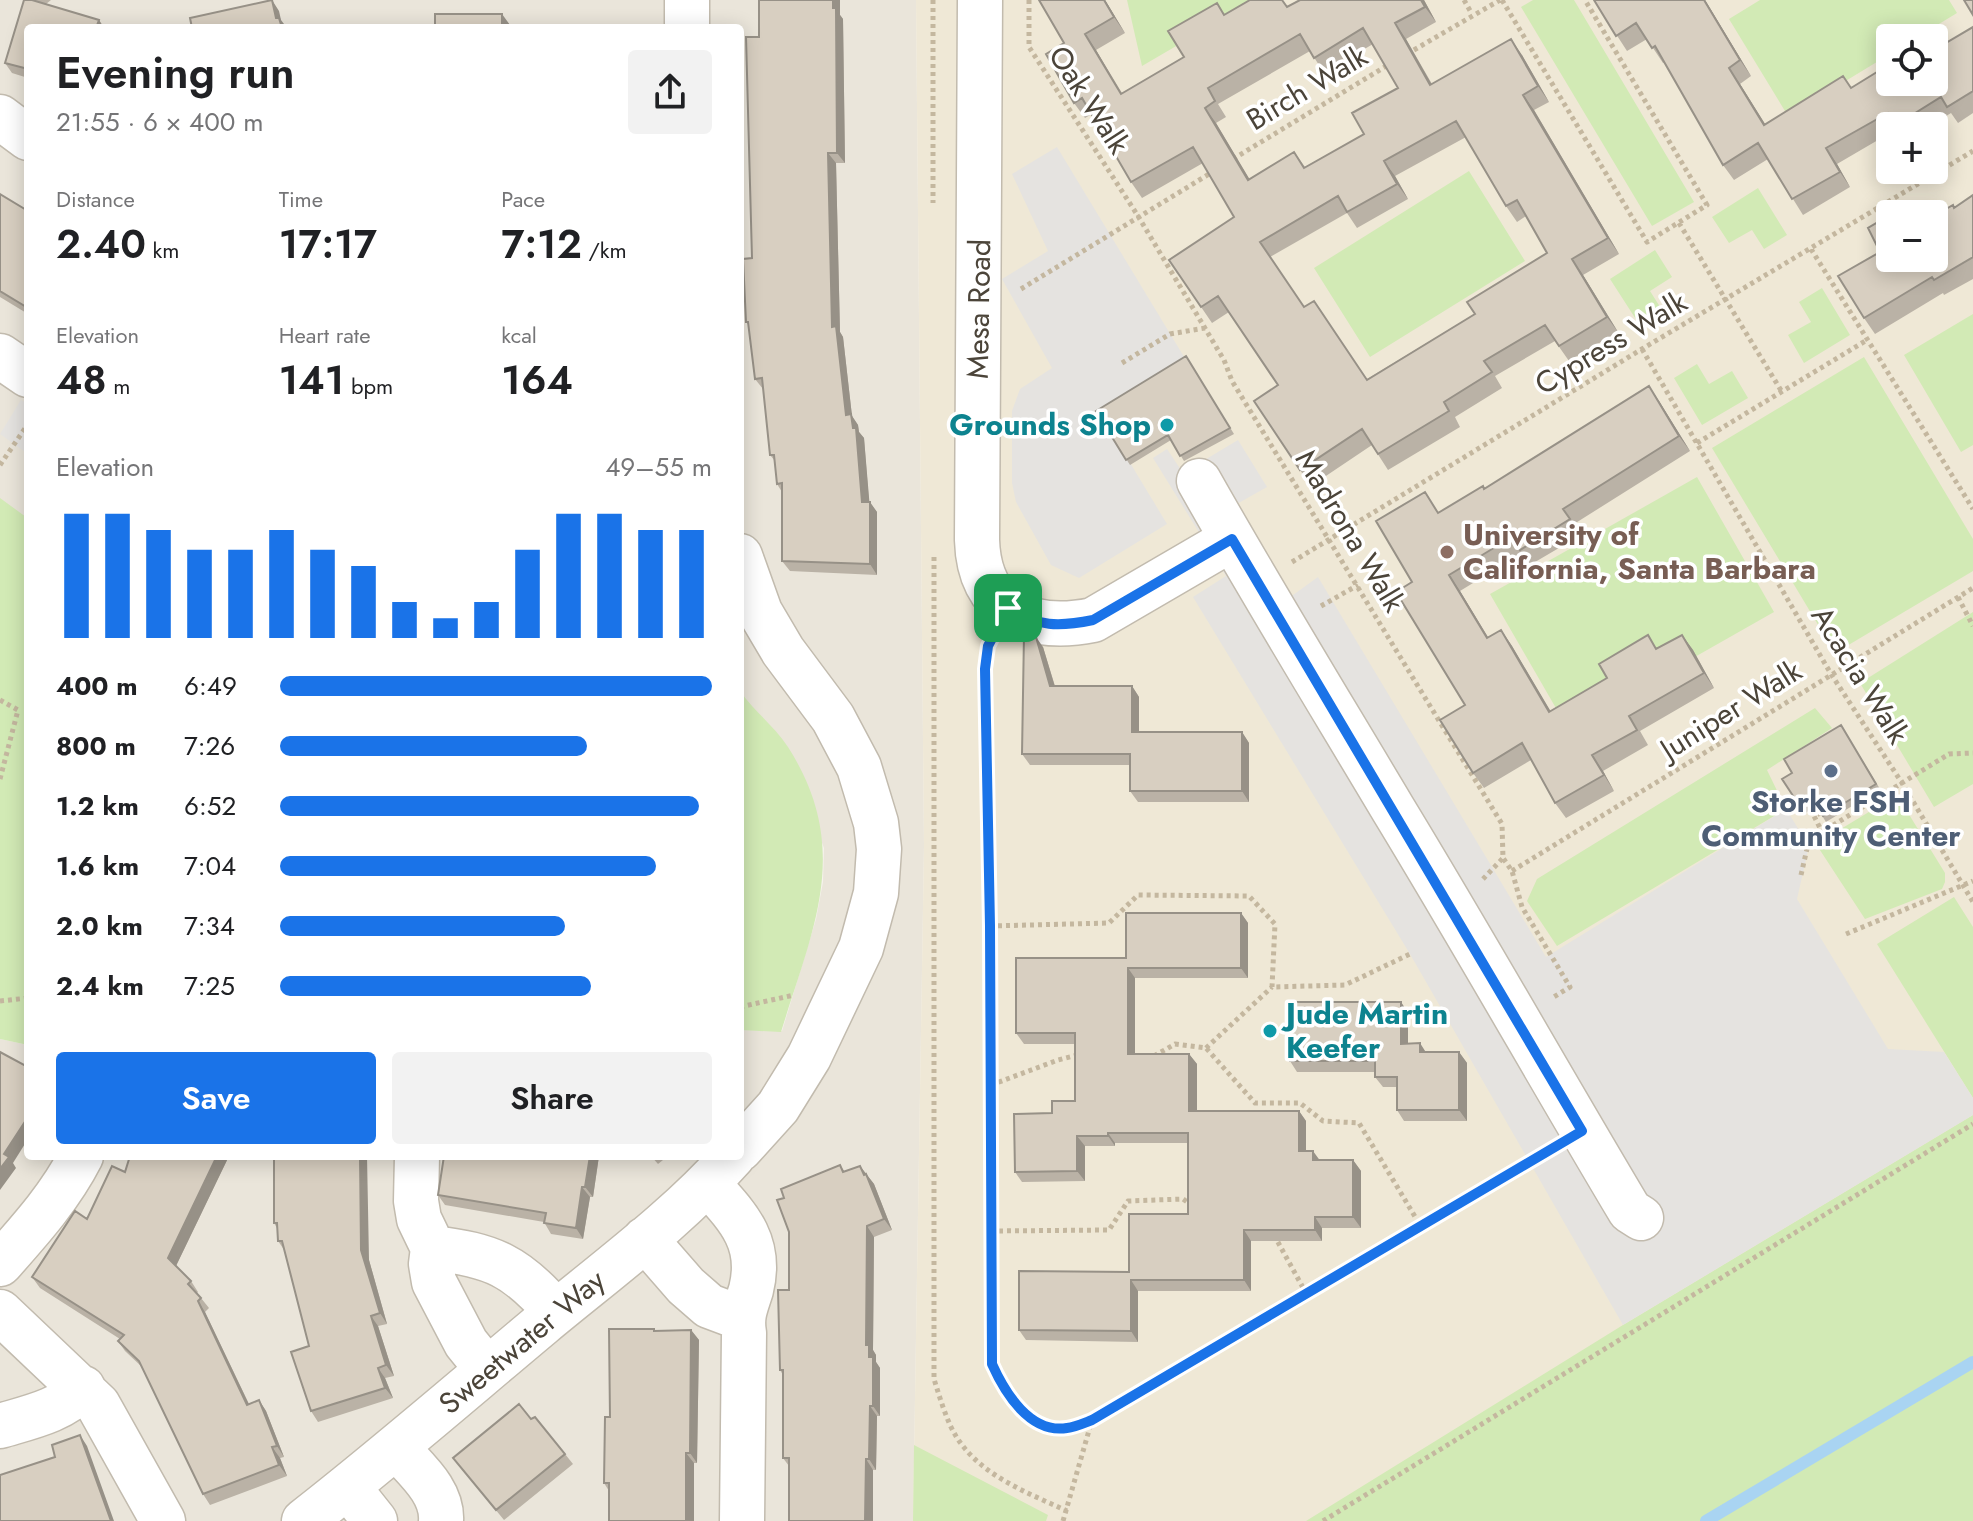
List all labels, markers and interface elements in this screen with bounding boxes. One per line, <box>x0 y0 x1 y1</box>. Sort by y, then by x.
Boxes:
map controls <box>1876 24 1948 272</box>
button: locate <box>1876 24 1948 96</box>
street label: Birch Walk <box>1238 34 1376 141</box>
street label: Oak Walk <box>1038 37 1141 163</box>
text: Evening run <box>56 41 295 105</box>
button: share <box>628 50 712 134</box>
text: 21:55 · 6 × 400 m <box>56 103 264 141</box>
button: + <box>1876 112 1948 184</box>
text: Distance <box>56 183 135 215</box>
text: Time <box>279 183 323 215</box>
text: Pace <box>501 183 545 215</box>
button: − <box>1876 200 1948 272</box>
text: 2.40 <box>56 215 146 273</box>
text: 17:17 <box>279 215 377 273</box>
text: 7:12 <box>501 215 582 273</box>
text: km <box>146 234 179 266</box>
text: /km <box>582 234 627 266</box>
street label: Mesa Road <box>956 239 1001 379</box>
street label: Cypress Walk <box>1527 280 1696 405</box>
text: Elevation <box>56 319 139 351</box>
text: Heart rate <box>279 319 370 351</box>
text: kcal <box>501 319 537 351</box>
text: 48 <box>56 351 107 409</box>
text: 141 <box>279 351 344 409</box>
text: 164 <box>501 351 573 409</box>
text: m <box>107 370 130 402</box>
text: bpm <box>344 370 393 402</box>
place label: Grounds Shop <box>949 403 1151 446</box>
marker: Grounds Shop <box>1158 416 1176 434</box>
street label: Madrona Walk <box>1285 441 1416 621</box>
text: Elevation <box>56 448 154 486</box>
text: 49–55 m <box>605 448 712 486</box>
place label: University of California, Santa Barbara <box>1463 513 1816 590</box>
marker: University of California, Santa Barbara <box>1438 543 1456 561</box>
pin <box>974 574 1042 642</box>
icon: arrive <box>986 586 1030 630</box>
street label: Acacia Walk <box>1801 597 1920 753</box>
street label: Juniper Walk <box>1648 649 1810 772</box>
text: 400 m <box>56 667 138 705</box>
text: 6:49 <box>184 667 237 705</box>
text: 800 m <box>56 727 136 765</box>
text: 7:26 <box>184 727 235 765</box>
marker: Storke FSH Community Center <box>1822 762 1840 780</box>
place label: Storke FSH Community Center <box>1701 780 1961 857</box>
text: 1.2 km <box>56 787 139 825</box>
text: 6:52 <box>184 787 236 825</box>
text: 1.6 km <box>56 847 139 885</box>
text: 7:04 <box>184 847 236 885</box>
text: 2.0 km <box>56 907 143 945</box>
text: 7:34 <box>184 907 235 945</box>
text: 2.4 km <box>56 967 144 1005</box>
text: 7:25 <box>184 967 235 1005</box>
place label: Jude Martin Keefer <box>1281 992 1448 1069</box>
marker: Jude Martin Keefer <box>1261 1022 1279 1040</box>
button: Save <box>56 1052 376 1144</box>
button: Share <box>392 1052 712 1144</box>
street label: Sweetwater Way <box>429 1259 615 1424</box>

